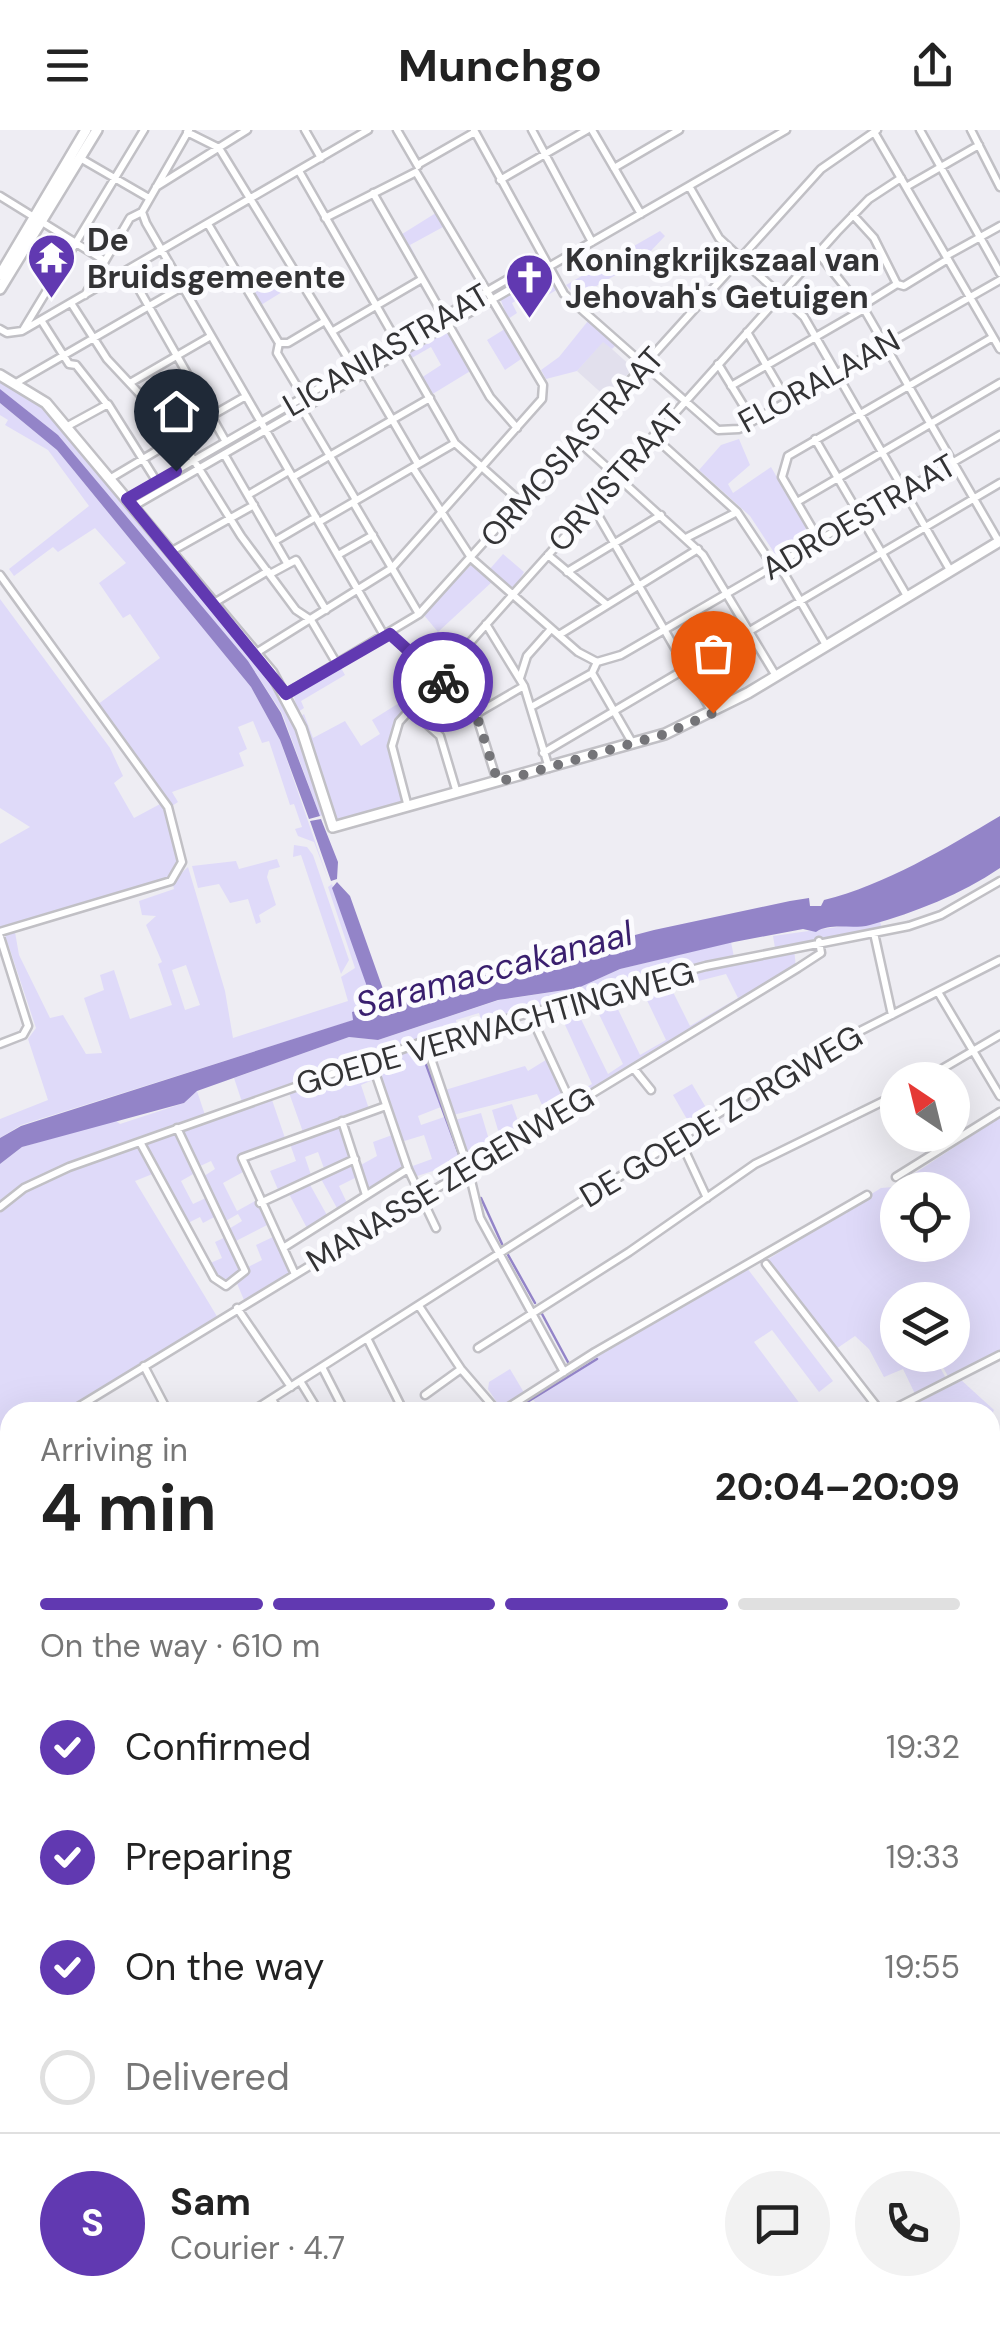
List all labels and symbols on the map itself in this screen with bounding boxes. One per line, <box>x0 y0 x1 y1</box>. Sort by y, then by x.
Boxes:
place label: De Bruidsgemeente <box>87 219 346 298</box>
temple icon: De Bruidsgemeente <box>26 232 78 300</box>
place label: Koningkrijkszaal van Jehovah's Getuigen <box>565 239 880 318</box>
church icon: Koningkrijkszaal van Jehovah's Getuigen <box>504 252 556 320</box>
street label: LICANIASTRAAT <box>275 274 497 426</box>
street label: FLORALAAN <box>731 319 907 443</box>
street label: ORMOSIASTRAAT <box>471 338 673 556</box>
pin <box>134 369 219 472</box>
street label: ORVISTRAAT <box>539 395 693 561</box>
street label: ADROESTRAAT <box>754 444 964 590</box>
pin <box>671 611 756 714</box>
courier <box>393 632 493 732</box>
water label: Saramaccakanaal <box>351 910 639 1028</box>
street label: GOEDE VERWACHTINGWEG <box>291 951 699 1105</box>
street label: DE GOEDE ZORGWEG <box>572 1015 870 1217</box>
north arrow <box>880 1062 970 1152</box>
street label: MANASSE ZEGENWEG <box>298 1076 602 1282</box>

